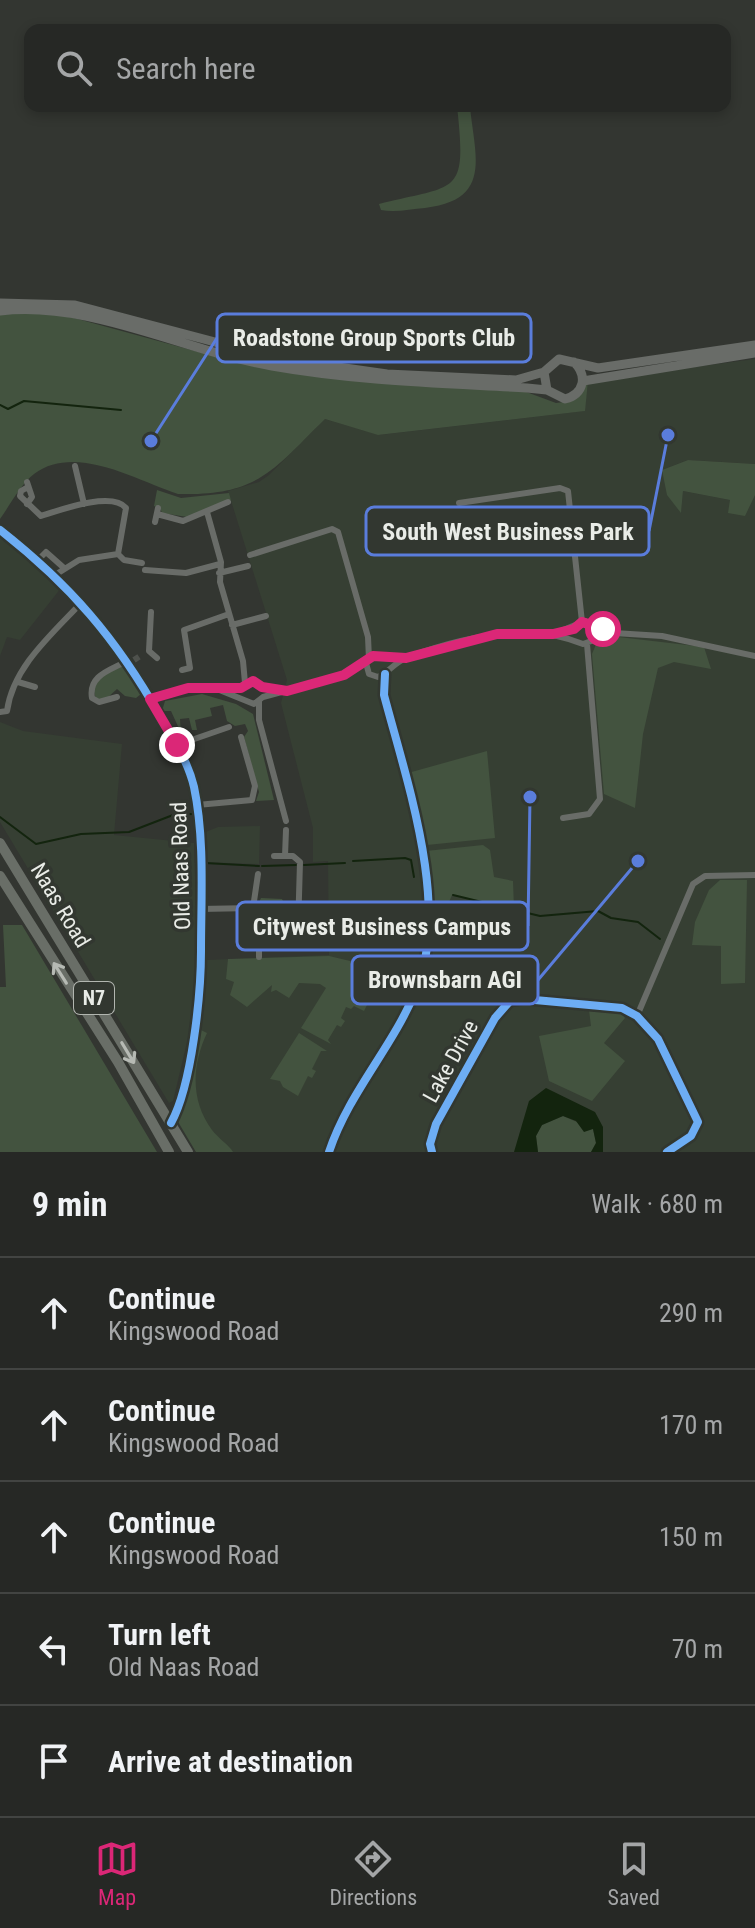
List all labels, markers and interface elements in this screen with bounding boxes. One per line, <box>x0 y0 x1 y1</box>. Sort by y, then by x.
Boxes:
search box <box>24 24 731 112</box>
icon: search <box>52 46 96 90</box>
text: Search here <box>116 51 256 86</box>
callout: Roadstone Group Sports Club <box>217 314 531 362</box>
text: Roadstone Group Sports Club <box>233 324 515 352</box>
callout: South West Business Park <box>366 507 649 555</box>
text: South West Business Park <box>382 518 634 546</box>
route start <box>585 611 621 647</box>
route end <box>159 727 195 763</box>
street label: Old Naas Road <box>166 801 195 930</box>
street label: Naas Road <box>26 859 95 952</box>
callout: Citywest Business Campus <box>237 902 528 950</box>
text: Citywest Business Campus <box>253 913 511 941</box>
callout: Brownsbarn AGI <box>352 956 538 1004</box>
one-way arrow <box>51 962 67 985</box>
text: Brownsbarn AGI <box>368 966 522 994</box>
road number: N7 <box>74 982 114 1014</box>
street label: Lake Drive <box>418 1016 483 1107</box>
one-way arrow <box>120 1041 136 1064</box>
text: 9 min <box>32 1184 108 1224</box>
text: Walk · 680 m <box>591 1189 723 1219</box>
text: Continue <box>108 1281 215 1316</box>
icon: ahead <box>32 1291 76 1335</box>
text: 290 m <box>659 1298 723 1328</box>
text: Kingswood Road <box>108 1316 280 1346</box>
text: Continue <box>108 1393 215 1428</box>
icon: ahead <box>32 1403 76 1447</box>
text: 170 m <box>659 1410 723 1440</box>
text: Kingswood Road <box>108 1428 280 1458</box>
text: Continue <box>108 1505 215 1540</box>
icon: ahead <box>32 1515 76 1559</box>
text: 150 m <box>659 1522 723 1552</box>
text: Kingswood Road <box>108 1540 280 1570</box>
text: Turn left <box>108 1617 211 1652</box>
icon: left <box>32 1627 76 1671</box>
text: 70 m <box>672 1634 723 1664</box>
text: Old Naas Road <box>108 1652 260 1682</box>
icon: arrive <box>32 1739 76 1783</box>
text: Arrive at destination <box>108 1744 353 1779</box>
tab: Map <box>95 1837 139 1910</box>
tab: Directions <box>329 1837 417 1910</box>
tab: Saved <box>608 1837 660 1910</box>

